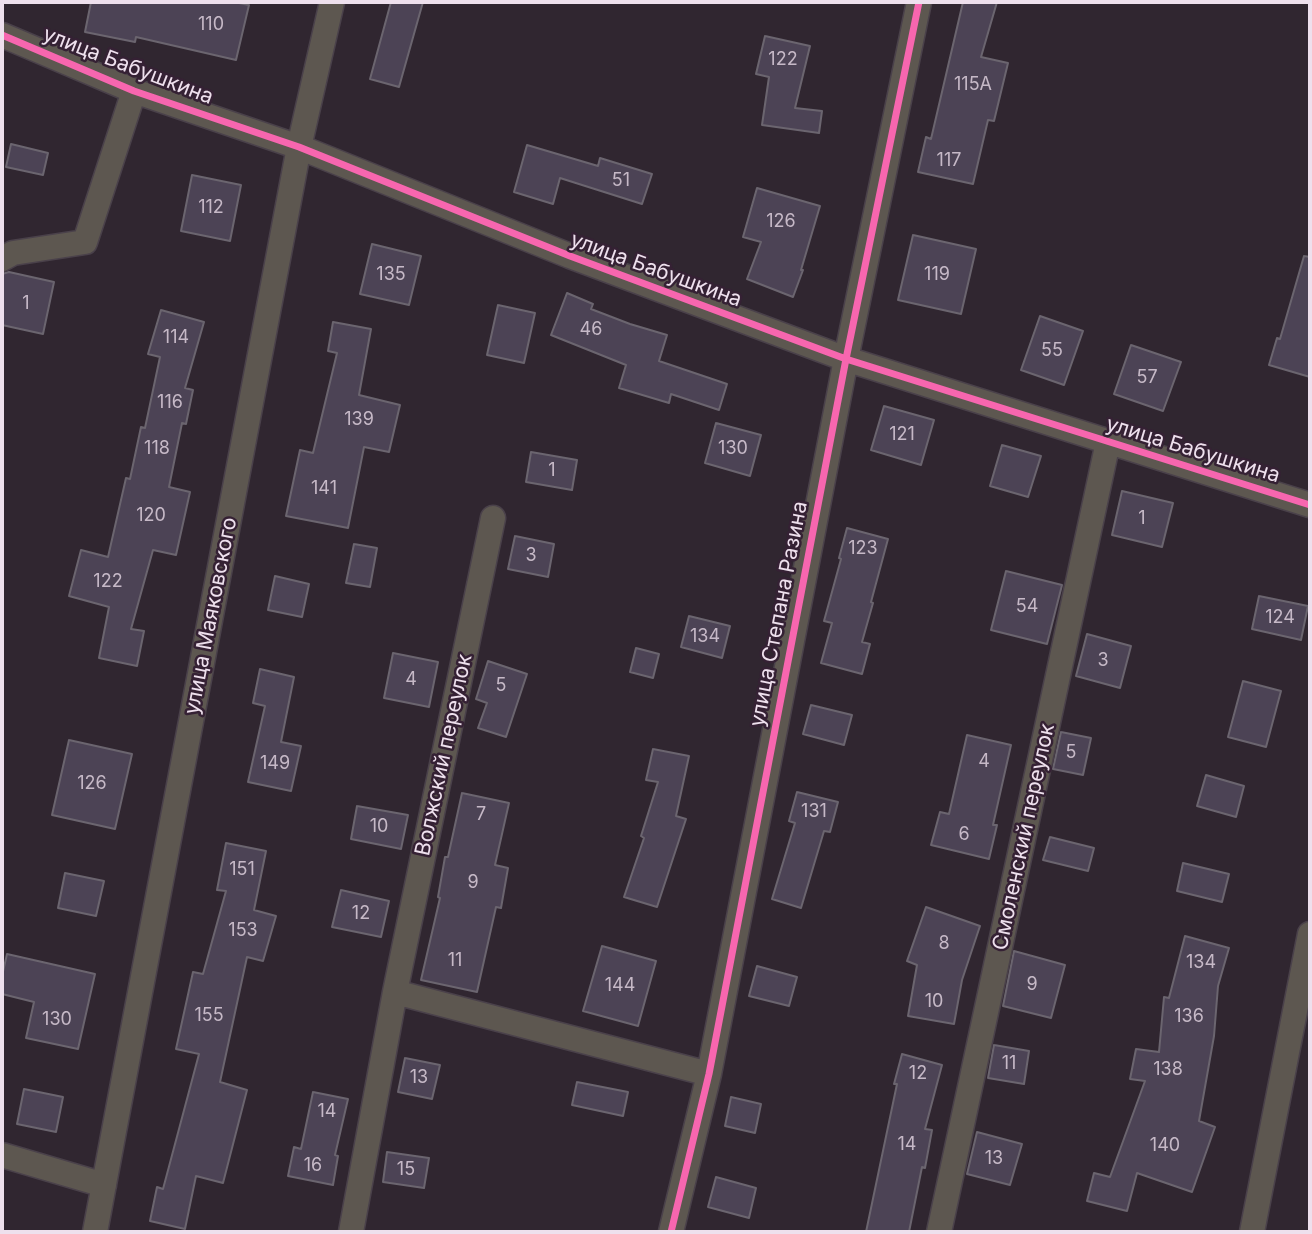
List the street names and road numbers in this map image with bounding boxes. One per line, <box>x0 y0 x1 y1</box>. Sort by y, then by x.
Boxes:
street label: улица Бабушкина <box>39 22 217 110</box>
street label: улица Бабушкина <box>567 227 745 313</box>
street label: улица Бабушкина <box>1103 412 1283 488</box>
street label: улица Степана Разина <box>745 499 813 729</box>
street label: улица Маяковского <box>180 515 242 717</box>
street label: Волжский переулок <box>410 652 478 858</box>
street label: Смоленский переулок <box>988 721 1060 953</box>

